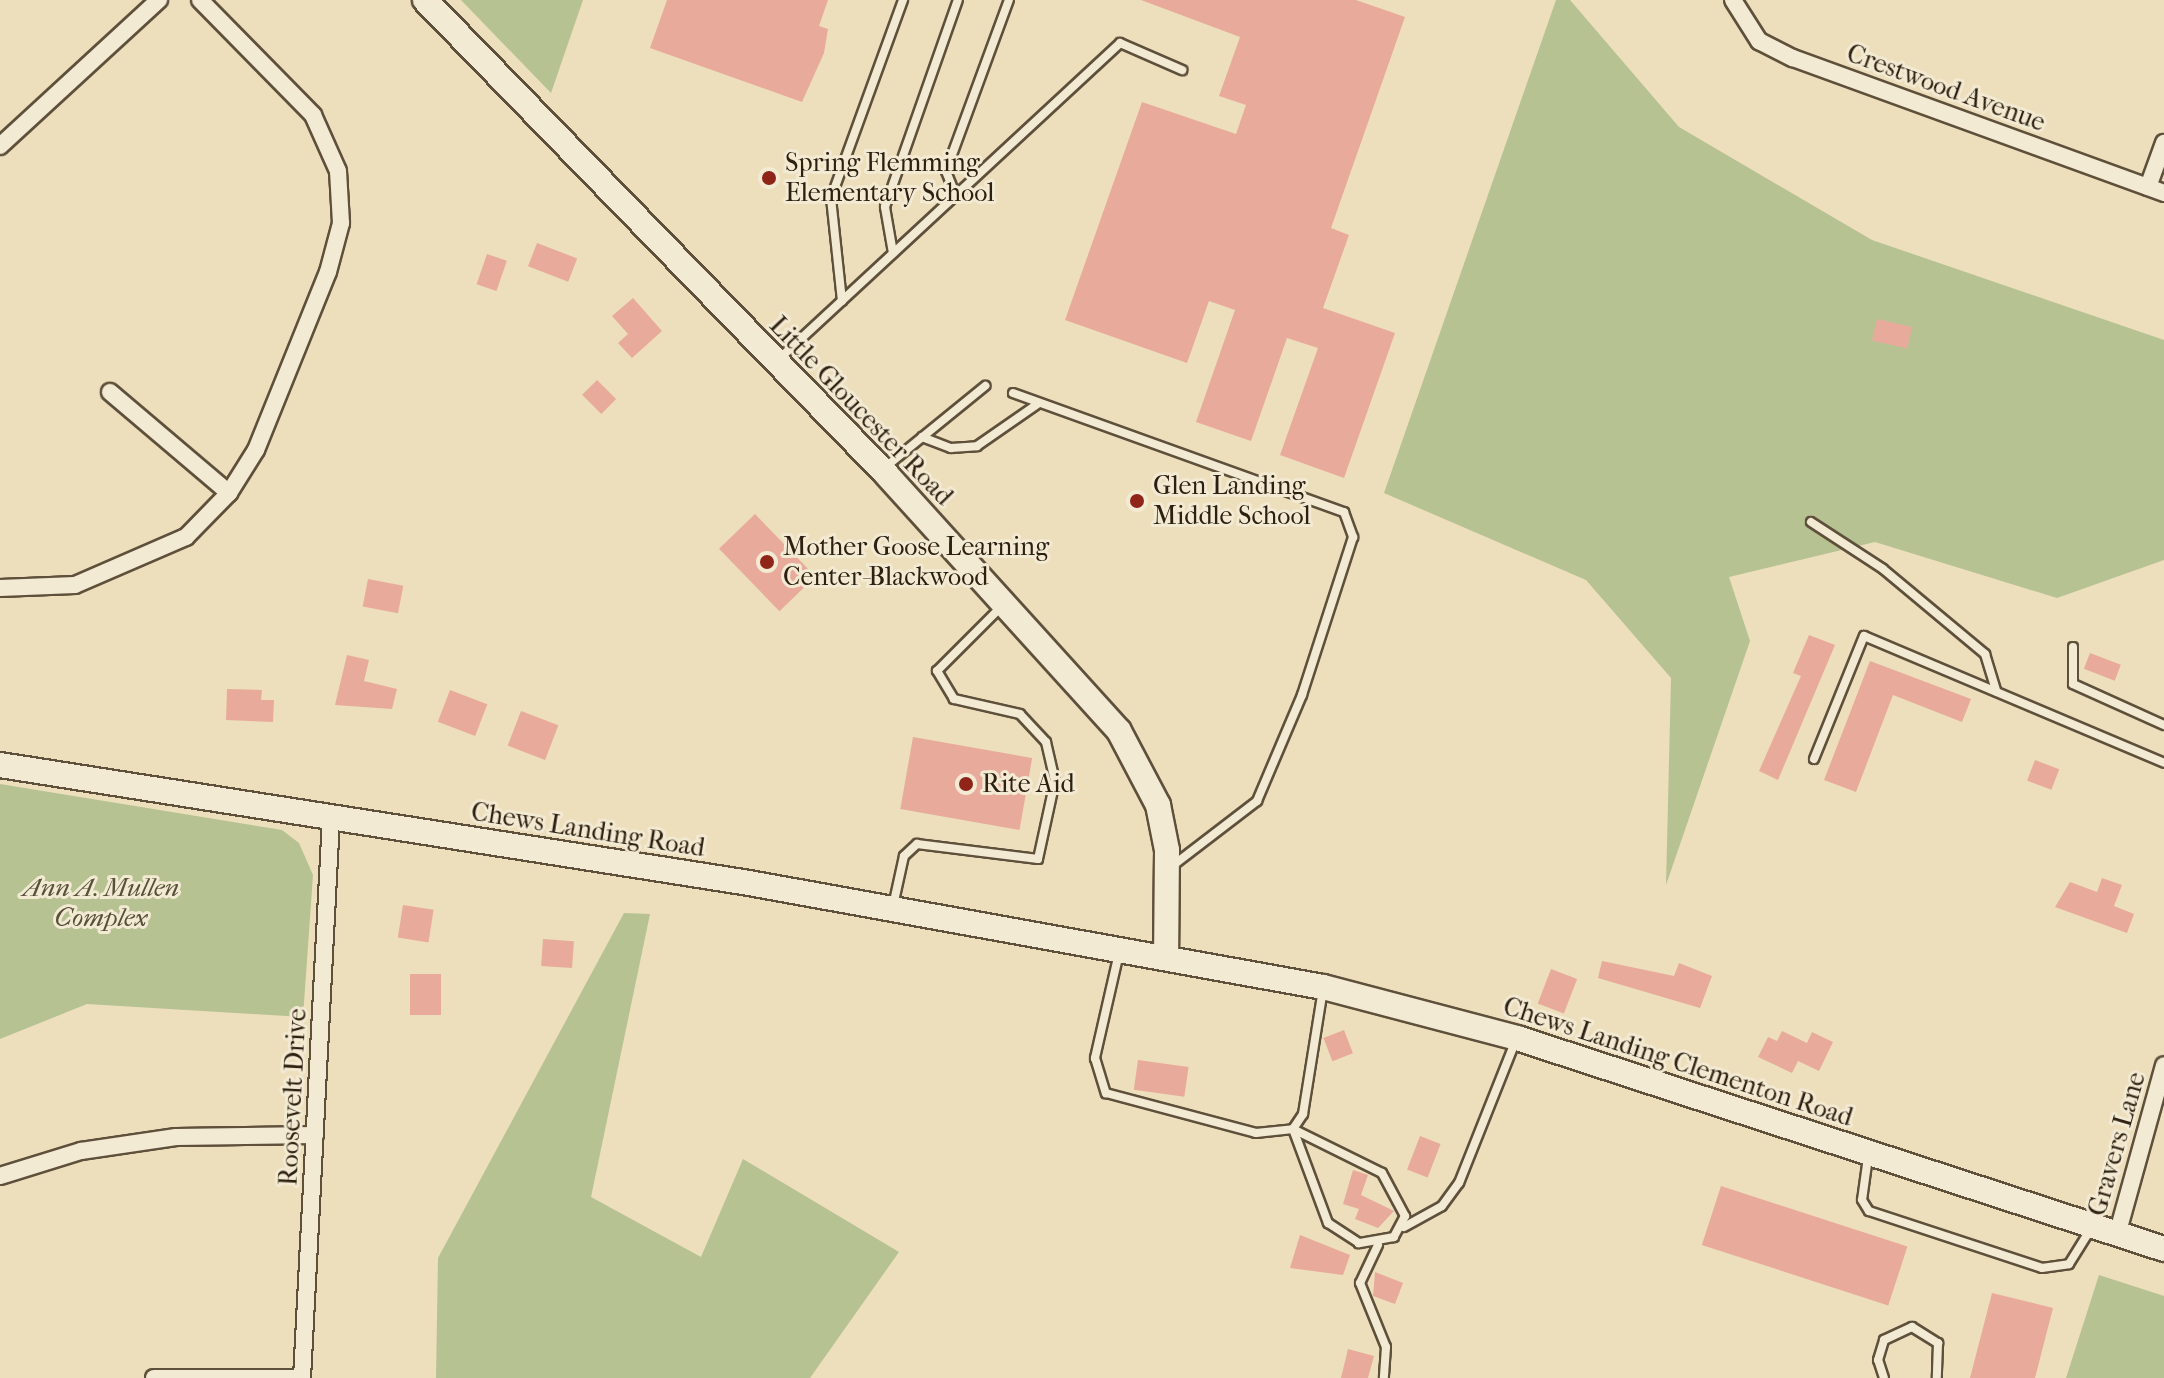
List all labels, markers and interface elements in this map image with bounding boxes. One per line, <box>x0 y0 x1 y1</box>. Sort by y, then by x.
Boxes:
street label: Crestwood Avenue <box>1843 38 2049 138</box>
place label: Spring Flemming Elementary School <box>785 147 994 208</box>
marker: Spring Flemming Elementary School <box>760 169 778 187</box>
street label: Little Gloucester Road <box>763 310 959 512</box>
place label: Glen Landing Middle School <box>1153 470 1311 532</box>
marker: Glen Landing Middle School <box>1128 492 1146 510</box>
place label: Mother Goose Learning Center-Blackwood <box>783 531 1049 592</box>
marker: Mother Goose Learning Center-Blackwood <box>758 553 776 571</box>
place label: Rite Aid <box>982 768 1075 800</box>
marker: Rite Aid <box>957 775 975 793</box>
street label: Chews Landing Road <box>469 796 707 864</box>
park label: Ann A. Mullen Complex <box>23 872 179 934</box>
street label: Chews Landing Clementon Road <box>1499 991 1857 1133</box>
street label: Roosevelt Drive <box>273 1007 313 1187</box>
street label: Gravers Lane <box>2082 1068 2152 1220</box>

